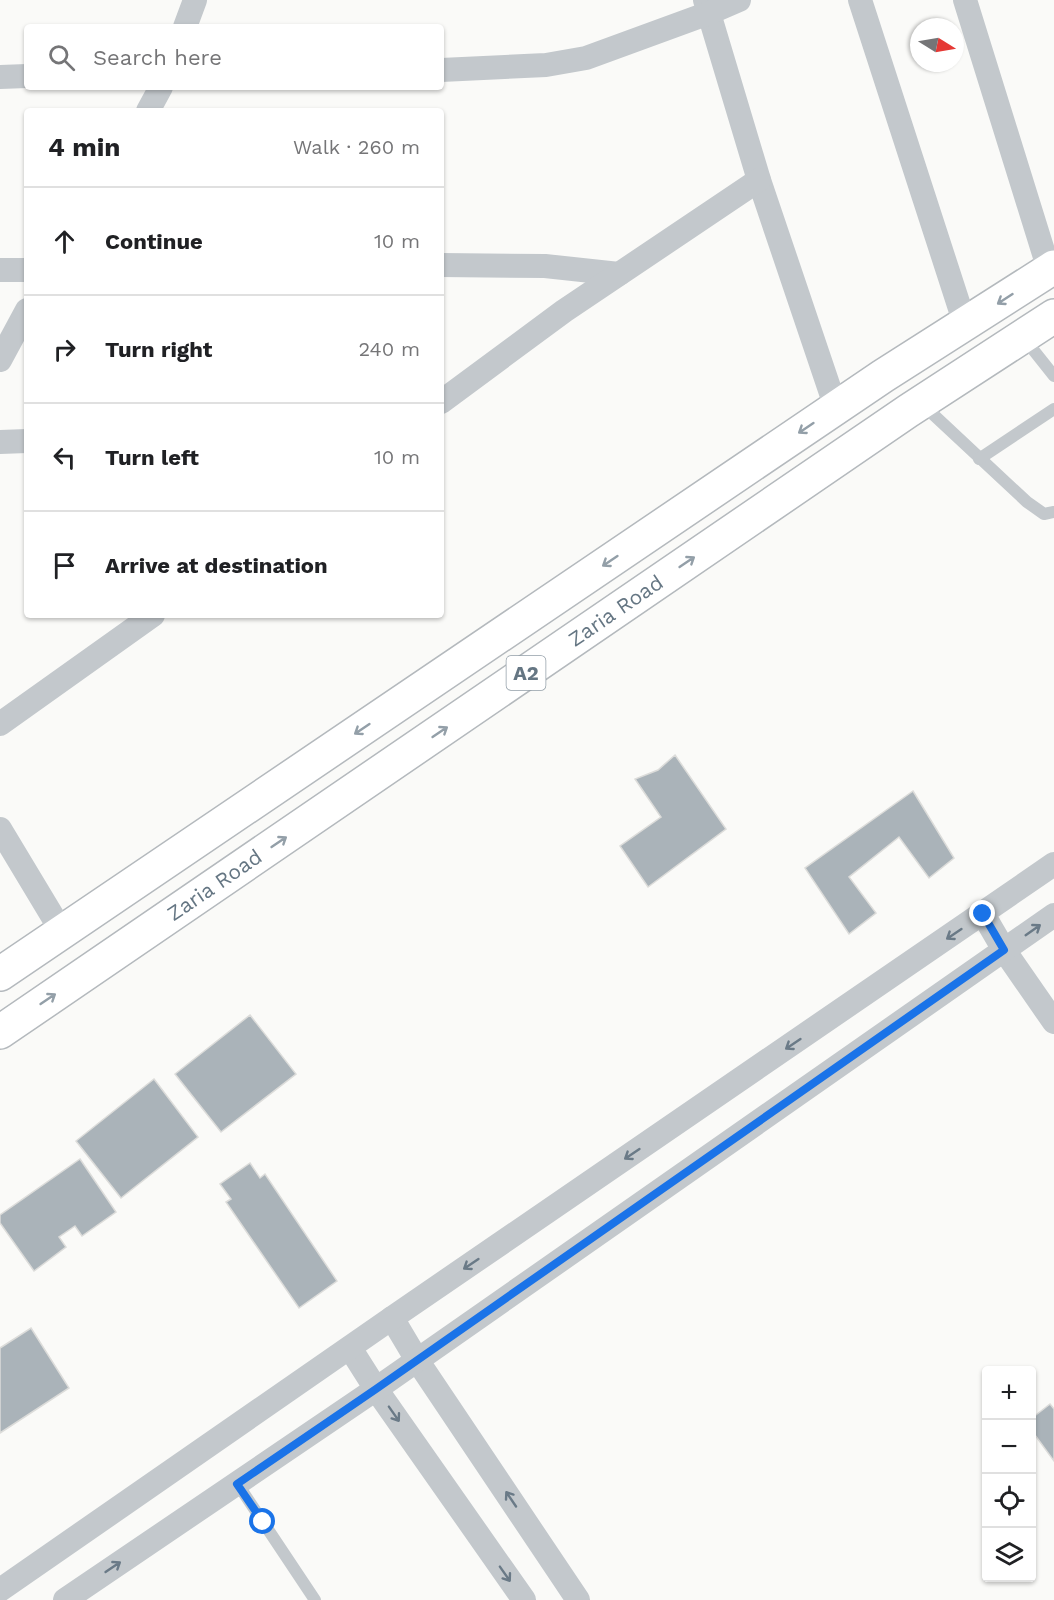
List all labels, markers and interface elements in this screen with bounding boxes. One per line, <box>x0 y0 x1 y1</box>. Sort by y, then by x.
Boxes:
north arrow <box>910 18 964 72</box>
search box <box>24 24 444 90</box>
icon: search <box>45 41 78 74</box>
text: Search here <box>93 45 222 70</box>
text: 4 min <box>48 132 120 162</box>
text: Walk · 260 m <box>293 135 420 159</box>
icon: ahead <box>48 225 81 258</box>
text: Continue <box>105 229 203 254</box>
text: 10 m <box>374 229 420 253</box>
one-way arrow <box>997 293 1014 305</box>
icon: right <box>48 333 81 366</box>
text: Turn right <box>105 337 212 362</box>
text: 240 m <box>358 337 420 361</box>
one-way arrow <box>799 422 815 434</box>
icon: left <box>48 441 81 474</box>
text: Turn left <box>105 445 199 470</box>
text: 10 m <box>374 445 420 469</box>
icon: arrive <box>48 549 81 582</box>
text: Arrive at destination <box>105 553 328 578</box>
one-way arrow <box>602 555 619 567</box>
one-way arrow <box>679 556 695 568</box>
street label: Zaria Road <box>563 569 668 652</box>
road number: A2 <box>506 656 546 690</box>
one-way arrow <box>354 723 370 735</box>
one-way arrow <box>431 726 447 738</box>
one-way arrow <box>270 836 286 848</box>
street label: Zaria Road <box>162 844 266 926</box>
route end <box>969 900 995 926</box>
one-way arrow <box>1024 924 1041 936</box>
one-way arrow <box>946 927 963 940</box>
one-way arrow <box>40 993 56 1005</box>
one-way arrow <box>786 1038 802 1050</box>
one-way arrow <box>625 1148 641 1160</box>
one-way arrow <box>464 1258 480 1270</box>
map controls <box>982 1366 1036 1582</box>
button: + <box>982 1366 1036 1420</box>
one-way arrow <box>388 1405 400 1422</box>
button: − <box>982 1420 1036 1474</box>
button: locate <box>982 1474 1036 1528</box>
one-way arrow <box>504 1491 516 1508</box>
route start <box>249 1508 275 1534</box>
button: layers <box>982 1528 1036 1582</box>
one-way arrow <box>105 1561 121 1573</box>
one-way arrow <box>499 1565 511 1581</box>

